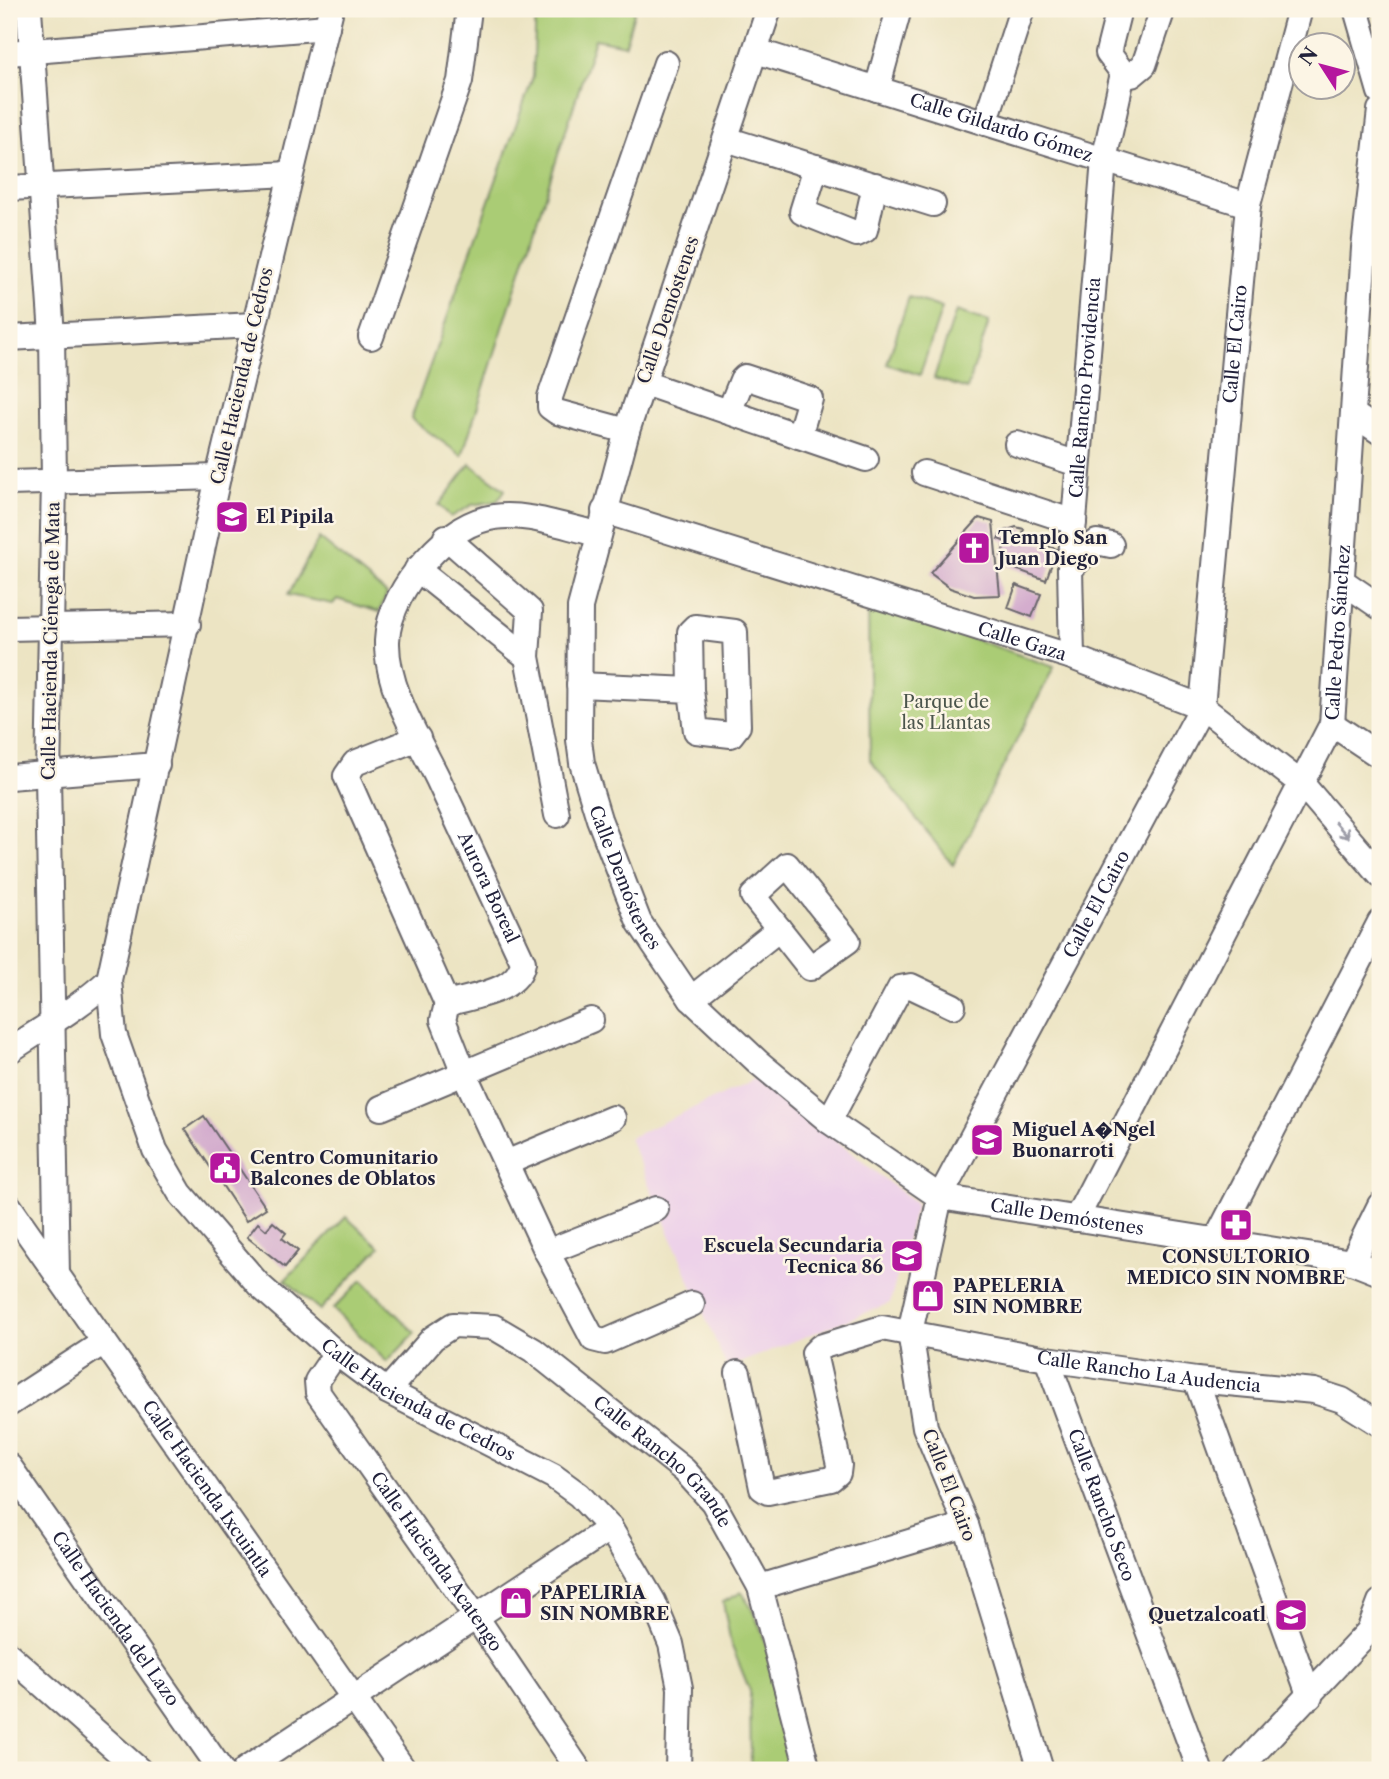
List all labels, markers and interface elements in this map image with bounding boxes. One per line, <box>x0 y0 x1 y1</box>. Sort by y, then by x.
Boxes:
north arrow <box>1288 32 1358 102</box>
text: N <box>1294 43 1323 70</box>
street label: Calle Gildardo Gómez <box>907 89 1096 167</box>
street label: Calle Demóstenes <box>632 233 704 387</box>
street label: Calle Hacienda de Cedros <box>206 265 278 487</box>
street label: Calle Rancho Providencia <box>1065 276 1105 499</box>
street label: Calle El Cairo <box>1219 284 1252 404</box>
school or university icon: El Pipila <box>213 498 251 536</box>
street label: Calle Hacienda Ciénega de Mata <box>38 501 64 780</box>
place label: El Pipila <box>256 506 334 528</box>
place label: Templo San Juan Diego <box>995 527 1108 570</box>
church icon: Templo San Juan Diego <box>955 529 993 567</box>
street label: Calle Pedro Sánchez <box>1321 544 1355 721</box>
street label: Calle Gaza <box>975 617 1070 666</box>
park label: Parque de las Llantas <box>901 691 991 734</box>
street label: Calle Demóstenes <box>585 803 665 954</box>
one-way arrow <box>1334 821 1350 839</box>
street label: Aurora Boreal <box>453 827 524 947</box>
street label: Calle El Cairo <box>1059 847 1134 962</box>
place label: Miguel A�Ngel Buonarroti <box>1012 1119 1155 1162</box>
school or university icon: Miguel A�Ngel Buonarroti <box>968 1121 1006 1159</box>
place label: Centro Comunitario Balcones de Oblatos <box>250 1147 438 1190</box>
public building icon: Centro Comunitario Balcones de Oblatos <box>206 1149 244 1187</box>
street label: Calle Demóstenes <box>989 1194 1145 1240</box>
pharmacy icon: CONSULTORIO MEDICO SIN NOMBRE <box>1217 1206 1255 1244</box>
place label: Escuela Secundaria Tecnica 86 <box>703 1235 884 1278</box>
school or university icon: Escuela Secundaria Tecnica 86 <box>888 1237 926 1275</box>
place label: CONSULTORIO MEDICO SIN NOMBRE <box>1127 1246 1345 1289</box>
place label: PAPELERIA SIN NOMBRE <box>953 1275 1082 1318</box>
shop icon: PAPELERIA SIN NOMBRE <box>909 1277 947 1315</box>
street label: Calle Hacienda de Cedros <box>317 1334 519 1466</box>
street label: Calle Rancho La Audencia <box>1035 1346 1262 1397</box>
street label: Calle Rancho Grande <box>589 1391 736 1531</box>
street label: Calle Hacienda Ixcuintla <box>137 1396 277 1582</box>
street label: Calle El Cairo <box>917 1426 981 1544</box>
street label: Calle Rancho Seco <box>1063 1426 1140 1584</box>
street label: Calle Hacienda Acatengo <box>366 1467 507 1656</box>
street label: Calle Hacienda del Lazo <box>47 1527 184 1710</box>
place label: PAPELIRIA SIN NOMBRE <box>540 1582 669 1625</box>
shop icon: PAPELIRIA SIN NOMBRE <box>497 1584 535 1622</box>
school or university icon: Quetzalcoatl <box>1272 1596 1310 1634</box>
place label: Quetzalcoatl <box>1148 1604 1266 1626</box>

